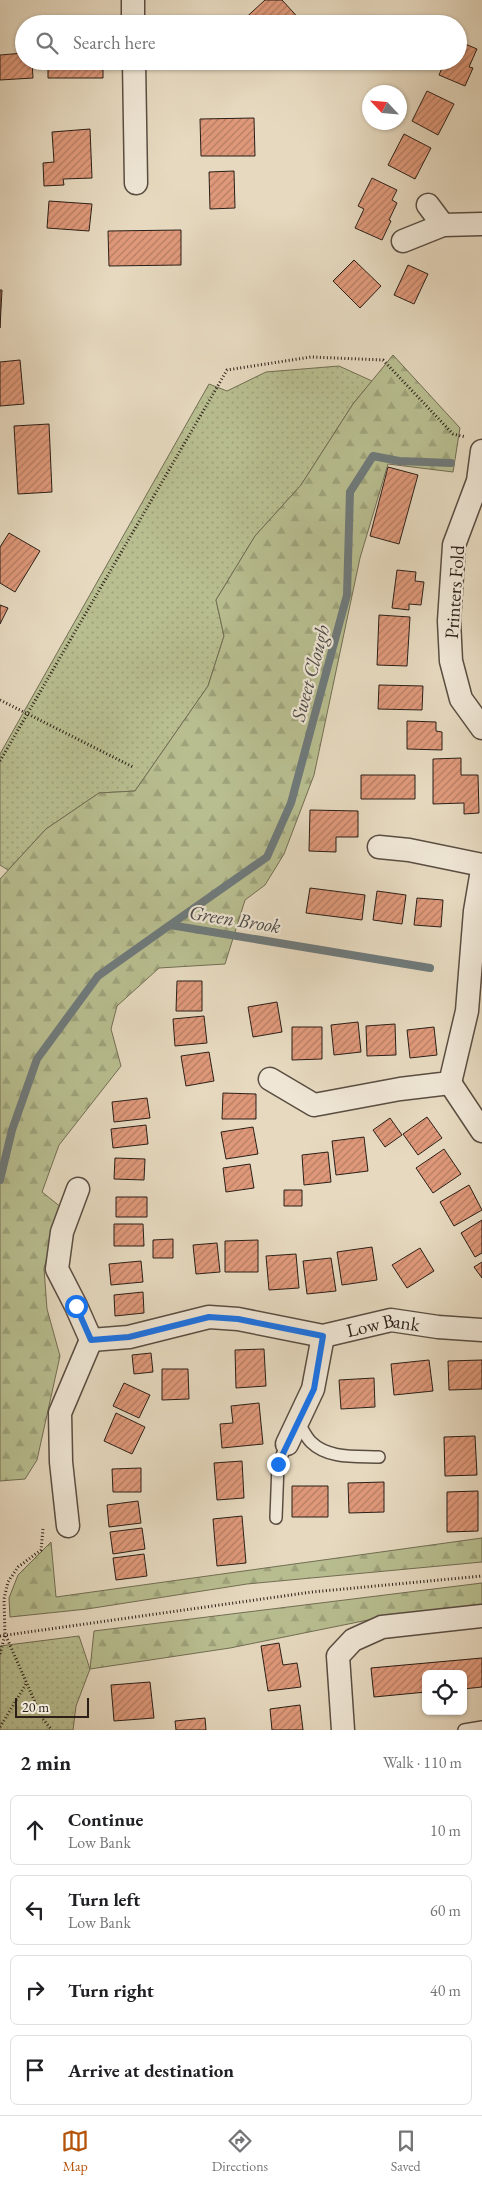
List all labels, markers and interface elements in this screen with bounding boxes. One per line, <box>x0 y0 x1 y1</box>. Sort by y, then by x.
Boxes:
search box <box>15 15 467 70</box>
icon: search <box>33 29 61 57</box>
text: Search here <box>73 30 155 55</box>
north arrow <box>362 85 407 130</box>
street label: Printers Fold <box>439 544 470 640</box>
water label: Sweet Clough <box>284 622 335 725</box>
water label: Green Brook <box>187 899 283 939</box>
route start <box>65 1295 88 1318</box>
street label: Low Bank <box>344 1308 423 1343</box>
route end <box>267 1453 290 1476</box>
map controls <box>422 1670 467 1715</box>
button: locate <box>422 1670 467 1715</box>
scale bar <box>15 1695 89 1718</box>
text: 20 m <box>22 1698 49 1716</box>
text: 2 min <box>20 1749 71 1776</box>
text: Walk · 110 m <box>383 1752 462 1773</box>
text: Continue <box>68 1807 143 1832</box>
icon: ahead <box>21 1816 49 1844</box>
text: 10 m <box>430 1820 461 1841</box>
text: Low Bank <box>68 1832 131 1853</box>
text: Turn left <box>68 1887 140 1912</box>
icon: left <box>21 1896 49 1924</box>
text: 60 m <box>430 1900 461 1921</box>
text: Low Bank <box>68 1912 131 1933</box>
icon: right <box>21 1976 49 2004</box>
text: Turn right <box>68 1978 154 2003</box>
text: 40 m <box>430 1980 461 2001</box>
icon: arrive <box>21 2056 49 2084</box>
text: Arrive at destination <box>68 2058 234 2083</box>
tab: Map <box>61 2127 89 2175</box>
tab: Directions <box>212 2127 268 2175</box>
tab: Saved <box>391 2127 421 2175</box>

